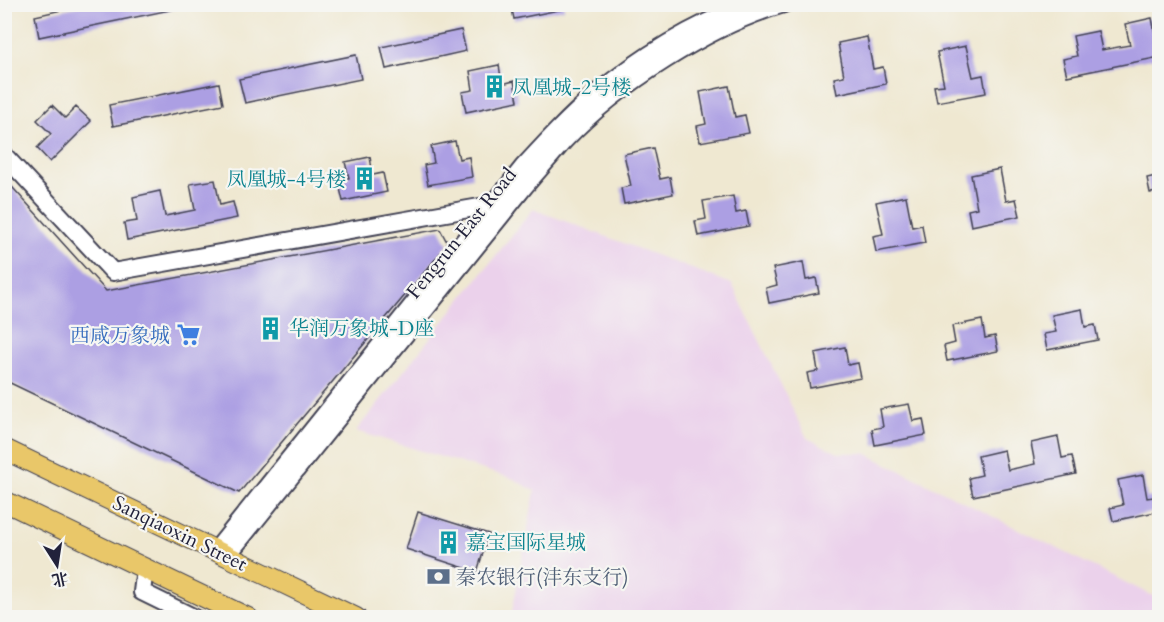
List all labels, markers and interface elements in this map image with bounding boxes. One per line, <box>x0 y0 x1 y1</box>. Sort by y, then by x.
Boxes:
building icon: 凤凰城-2号楼 <box>481 74 507 100</box>
place label: 凤凰城-2号楼 <box>512 74 631 101</box>
street label: Fengrun East Road <box>400 162 523 305</box>
place label: 凤凰城-4号楼 <box>227 166 346 193</box>
building icon: 凤凰城-4号楼 <box>351 166 377 192</box>
building icon: 华润万象城-D座 <box>258 315 284 341</box>
place label: 华润万象城-D座 <box>289 315 434 342</box>
place label: 西咸万象城 <box>70 322 170 349</box>
supermarket icon: 西咸万象城 <box>175 322 201 348</box>
street label: Sanqiaoxin Street <box>108 489 252 578</box>
building icon: 嘉宝国际星城 <box>435 529 461 555</box>
place label: 嘉宝国际星城 <box>466 529 586 556</box>
north arrow <box>27 535 87 595</box>
bank icon: 秦农银行(沣东支行) <box>425 564 451 590</box>
place label: 秦农银行(沣东支行) <box>456 564 629 591</box>
text: 北 <box>50 566 70 591</box>

